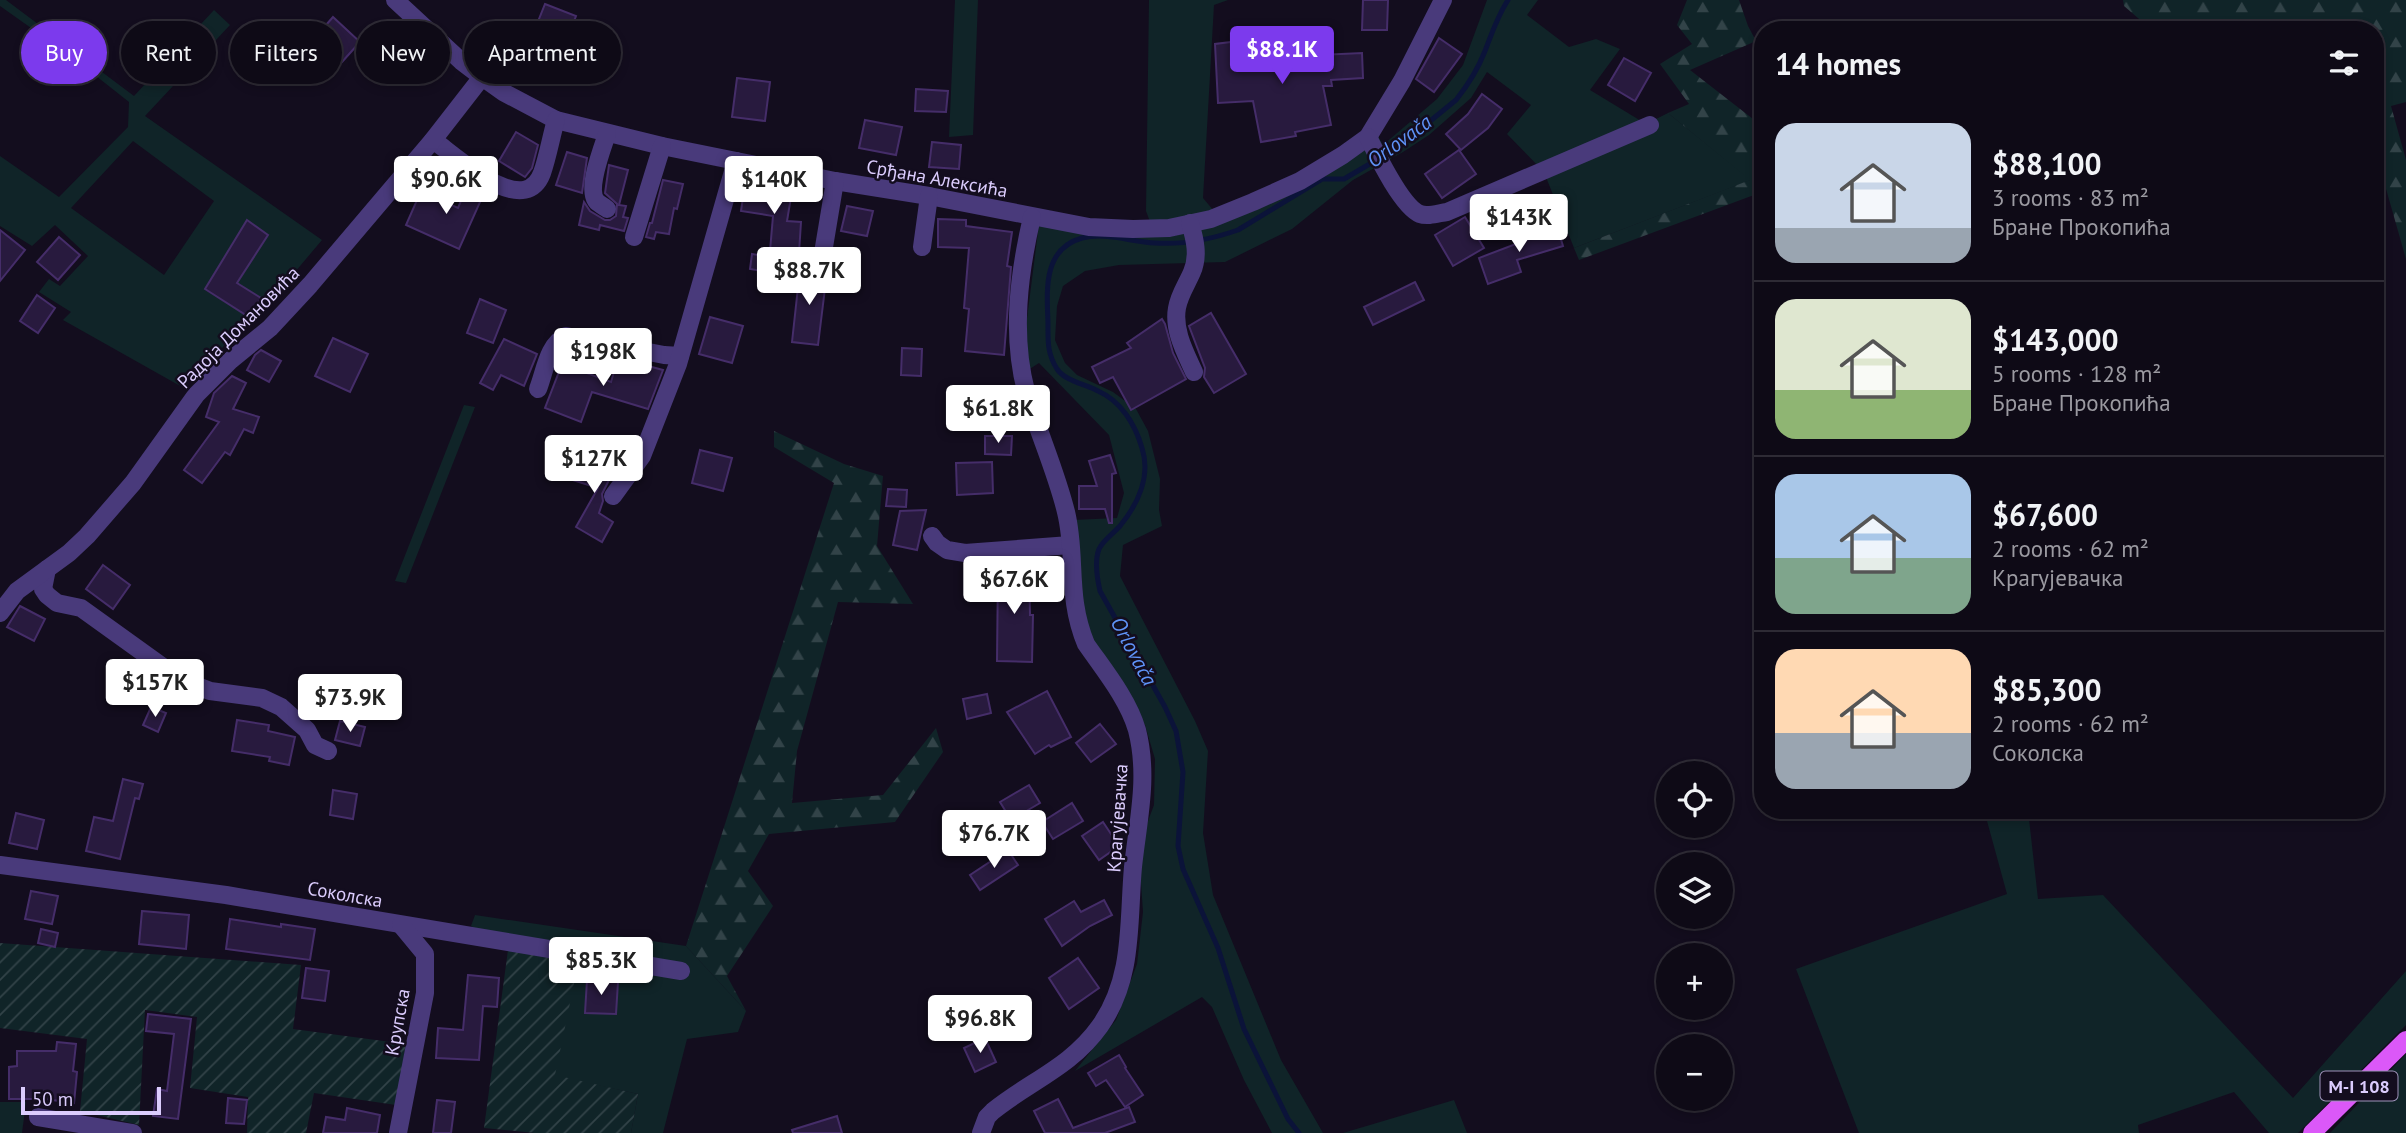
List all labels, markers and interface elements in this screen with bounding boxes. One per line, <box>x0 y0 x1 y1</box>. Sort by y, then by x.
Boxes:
chip: Buy <box>21 21 107 84</box>
chip: Rent <box>121 21 216 84</box>
chip: Filters <box>230 21 342 84</box>
chip: New <box>356 21 450 84</box>
chip: Apartment <box>464 21 621 84</box>
pin: $88.1K <box>1225 27 1339 86</box>
text: $88.1K <box>1246 34 1318 63</box>
text: 14 homes <box>1775 44 1901 83</box>
icon: filters <box>2325 44 2363 82</box>
water label: Orlovača <box>1361 108 1437 174</box>
text: $88,100 <box>1992 144 2102 183</box>
icon: home <box>1831 151 1915 235</box>
street label: Срђана Алексића <box>865 154 1009 202</box>
pin: $90.6K <box>389 156 503 216</box>
pin: $140K <box>725 156 823 216</box>
text: $90.6K <box>410 164 482 193</box>
text: $140K <box>741 164 807 193</box>
text: 3 rooms · 83 m² <box>1992 183 2149 212</box>
pin: $143K <box>1470 194 1568 254</box>
text: $143K <box>1486 202 1552 231</box>
text: Бране Прокопића <box>1992 212 2171 241</box>
pin: $88.7K <box>752 247 866 307</box>
text: $88.7K <box>773 255 845 284</box>
street label: Радоја Домановића <box>172 261 304 393</box>
text: $143,000 <box>1992 320 2119 359</box>
icon: home <box>1831 327 1915 411</box>
pin: $198K <box>554 328 652 388</box>
text: $198K <box>570 336 636 365</box>
text: 5 rooms · 128 m² <box>1992 359 2161 388</box>
pin: $61.8K <box>941 386 1055 445</box>
text: Бране Прокопића <box>1992 388 2171 417</box>
text: $61.8K <box>962 393 1034 422</box>
pin: $127K <box>545 435 643 495</box>
text: $127K <box>561 443 627 472</box>
text: $67,600 <box>1992 495 2098 534</box>
icon: home <box>1831 502 1915 586</box>
text: 2 rooms · 62 m² <box>1992 534 2149 563</box>
pin: $67.6K <box>957 556 1071 616</box>
text: Крагујевачка <box>1992 563 2123 592</box>
text: $67.6K <box>979 564 1049 593</box>
water label: Orlovača <box>1105 612 1164 691</box>
pin: $157K <box>106 660 204 719</box>
text: $157K <box>122 667 188 696</box>
text: $85,300 <box>1992 670 2102 709</box>
pin: $73.9K <box>293 674 407 734</box>
icon: home <box>1831 677 1915 761</box>
text: $73.9K <box>314 682 386 711</box>
text: 2 rooms · 62 m² <box>1992 709 2149 738</box>
text: Соколска <box>1992 738 2084 767</box>
map controls <box>1656 761 1733 1111</box>
button: locate <box>1656 761 1733 838</box>
street label: Крагујевачка <box>1101 763 1133 873</box>
pin: $76.7K <box>937 810 1051 870</box>
text: $76.7K <box>958 818 1030 847</box>
button: layers <box>1656 852 1733 929</box>
street label: Соколска <box>306 876 384 912</box>
pin: $85.3K <box>544 937 658 997</box>
button: + <box>1656 943 1733 1020</box>
text: $85.3K <box>565 945 637 974</box>
street label: Крупска <box>379 987 415 1057</box>
pin: $96.8K <box>923 996 1037 1055</box>
text: $96.8K <box>944 1003 1016 1032</box>
button: − <box>1656 1034 1733 1111</box>
road number: M-I 108 <box>2320 1072 2398 1100</box>
scale bar <box>21 1084 161 1116</box>
text: 50 m <box>32 1087 73 1111</box>

